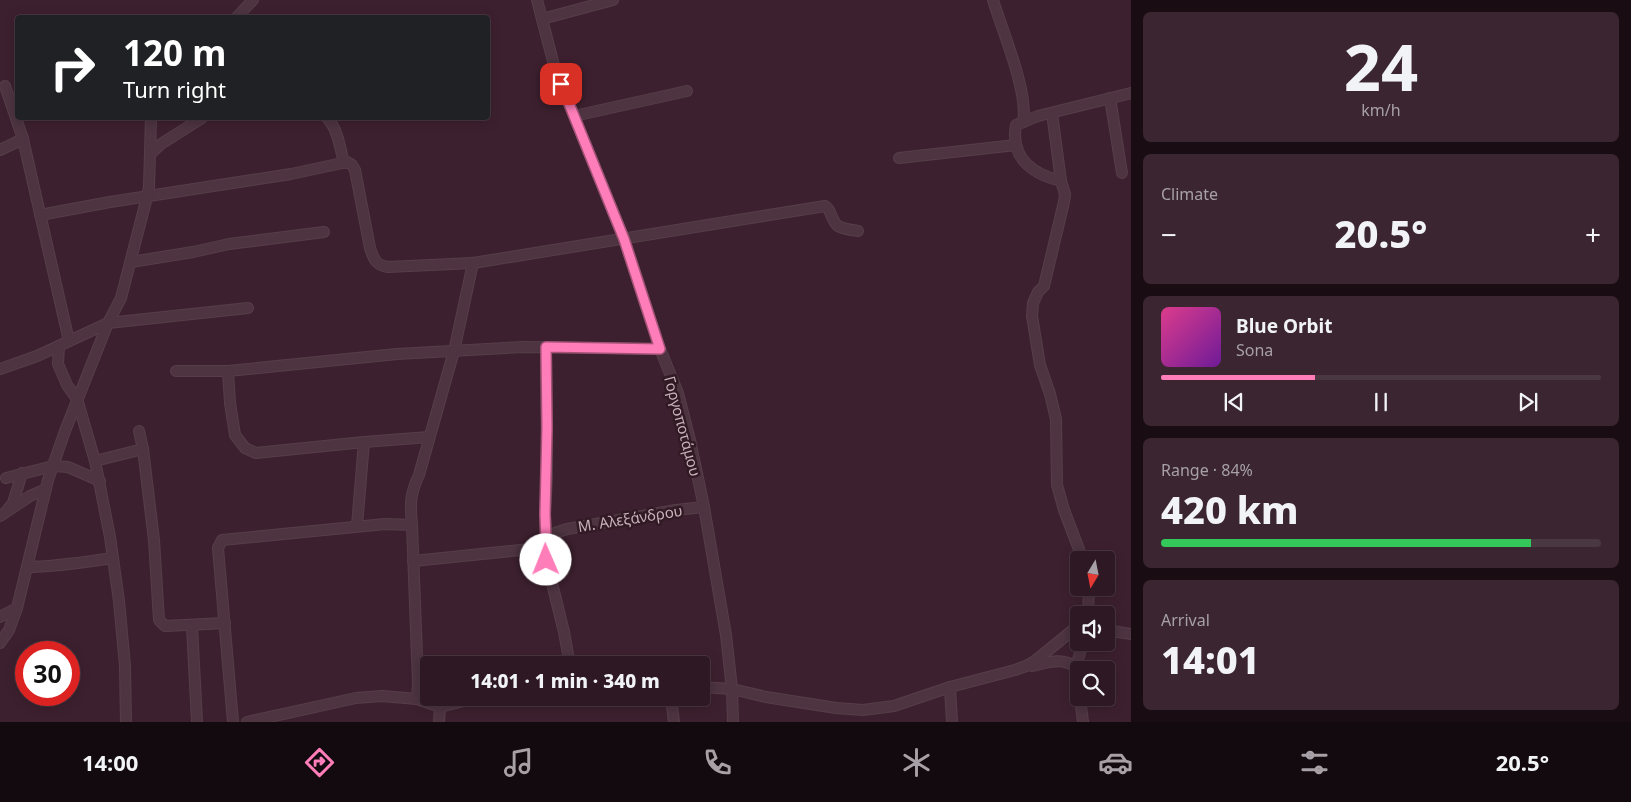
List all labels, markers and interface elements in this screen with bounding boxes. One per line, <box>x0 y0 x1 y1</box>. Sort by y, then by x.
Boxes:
text: 24 <box>1344 22 1418 110</box>
text: 120 m <box>123 29 226 76</box>
icon: right <box>40 35 105 100</box>
pin <box>540 63 582 105</box>
icon: arrive <box>547 70 575 98</box>
text: Turn right <box>123 74 226 104</box>
text: km/h <box>1361 99 1401 121</box>
text: Climate <box>1161 183 1218 205</box>
text: 20.5° <box>1335 207 1427 259</box>
text: − <box>1161 215 1177 253</box>
text: + <box>1585 215 1601 253</box>
text: Blue Orbit <box>1236 313 1332 339</box>
text: Sona <box>1236 339 1273 361</box>
street label: Γοργοποτάμου <box>660 374 706 478</box>
icon: previous <box>1220 388 1248 416</box>
icon: pause <box>1367 388 1395 416</box>
icon: next <box>1514 388 1542 416</box>
text: Range · 84% <box>1161 459 1253 481</box>
text: 420 km <box>1161 483 1299 535</box>
street label: Μ. Αλεξάνδρου <box>576 500 684 536</box>
position arrow <box>519 533 571 585</box>
north arrow <box>1070 551 1115 596</box>
map controls <box>1070 551 1115 706</box>
button: sound <box>1070 606 1115 651</box>
text: Arrival <box>1161 609 1210 631</box>
text: 14:01 <box>1161 633 1260 685</box>
speed limit sign: 30 <box>15 641 80 706</box>
button: search <box>1070 661 1115 706</box>
text: 14:01 · 1 min · 340 m <box>470 668 660 694</box>
icon: directions <box>302 745 337 780</box>
icon: music <box>501 745 536 780</box>
icon: phone <box>700 745 735 780</box>
icon: climate <box>899 745 934 780</box>
icon: car <box>1098 745 1133 780</box>
icon: filters <box>1297 745 1332 780</box>
text: 14:00 <box>82 747 138 777</box>
text: 20.5° <box>1496 747 1549 777</box>

